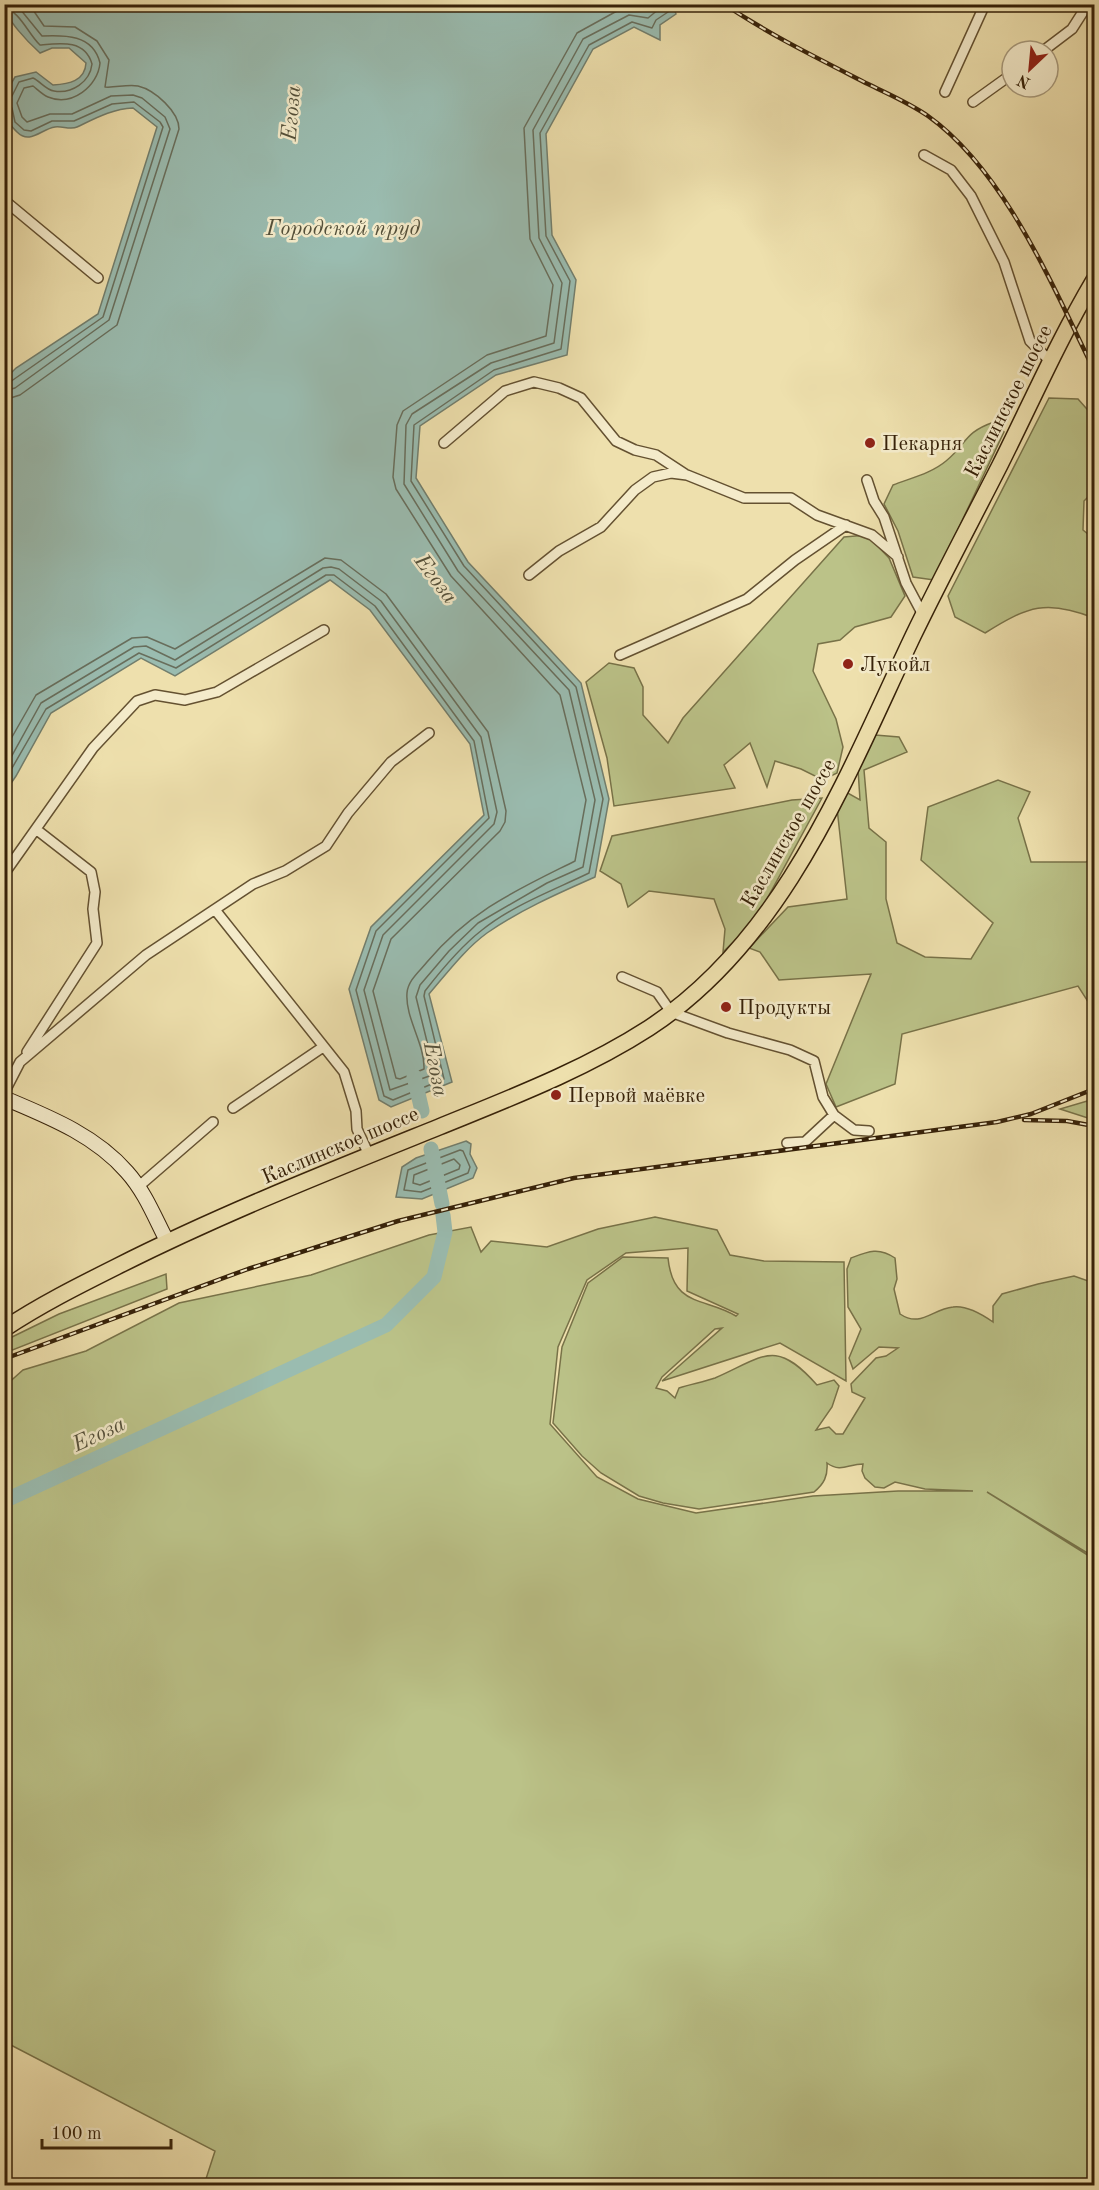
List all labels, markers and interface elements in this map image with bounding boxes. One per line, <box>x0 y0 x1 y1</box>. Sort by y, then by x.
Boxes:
north arrow <box>1000 39 1060 99</box>
text: N <box>1015 70 1033 91</box>
water label: Егоза <box>279 84 305 143</box>
water label: Городской пруд <box>265 218 420 240</box>
street label: Каслинское шоссе <box>962 322 1057 481</box>
place label: Пекарня <box>882 434 963 455</box>
marker: Пекарня <box>863 436 877 450</box>
water label: Егоза <box>409 550 461 608</box>
place label: Лукойл <box>860 655 930 676</box>
marker: Лукойл <box>841 657 855 671</box>
street label: Каслинское шоссе <box>738 756 840 912</box>
place label: Продукты <box>738 998 831 1019</box>
marker: Продукты <box>719 1000 733 1014</box>
water label: Егоза <box>419 1039 451 1099</box>
place label: Первой маёвке <box>568 1086 705 1107</box>
marker: Первой маёвке <box>549 1088 563 1102</box>
street label: Каслинское шоссе <box>259 1104 422 1189</box>
water label: Егоза <box>68 1413 129 1457</box>
scale bar <box>42 2112 171 2150</box>
text: 100 m <box>51 2125 102 2143</box>

